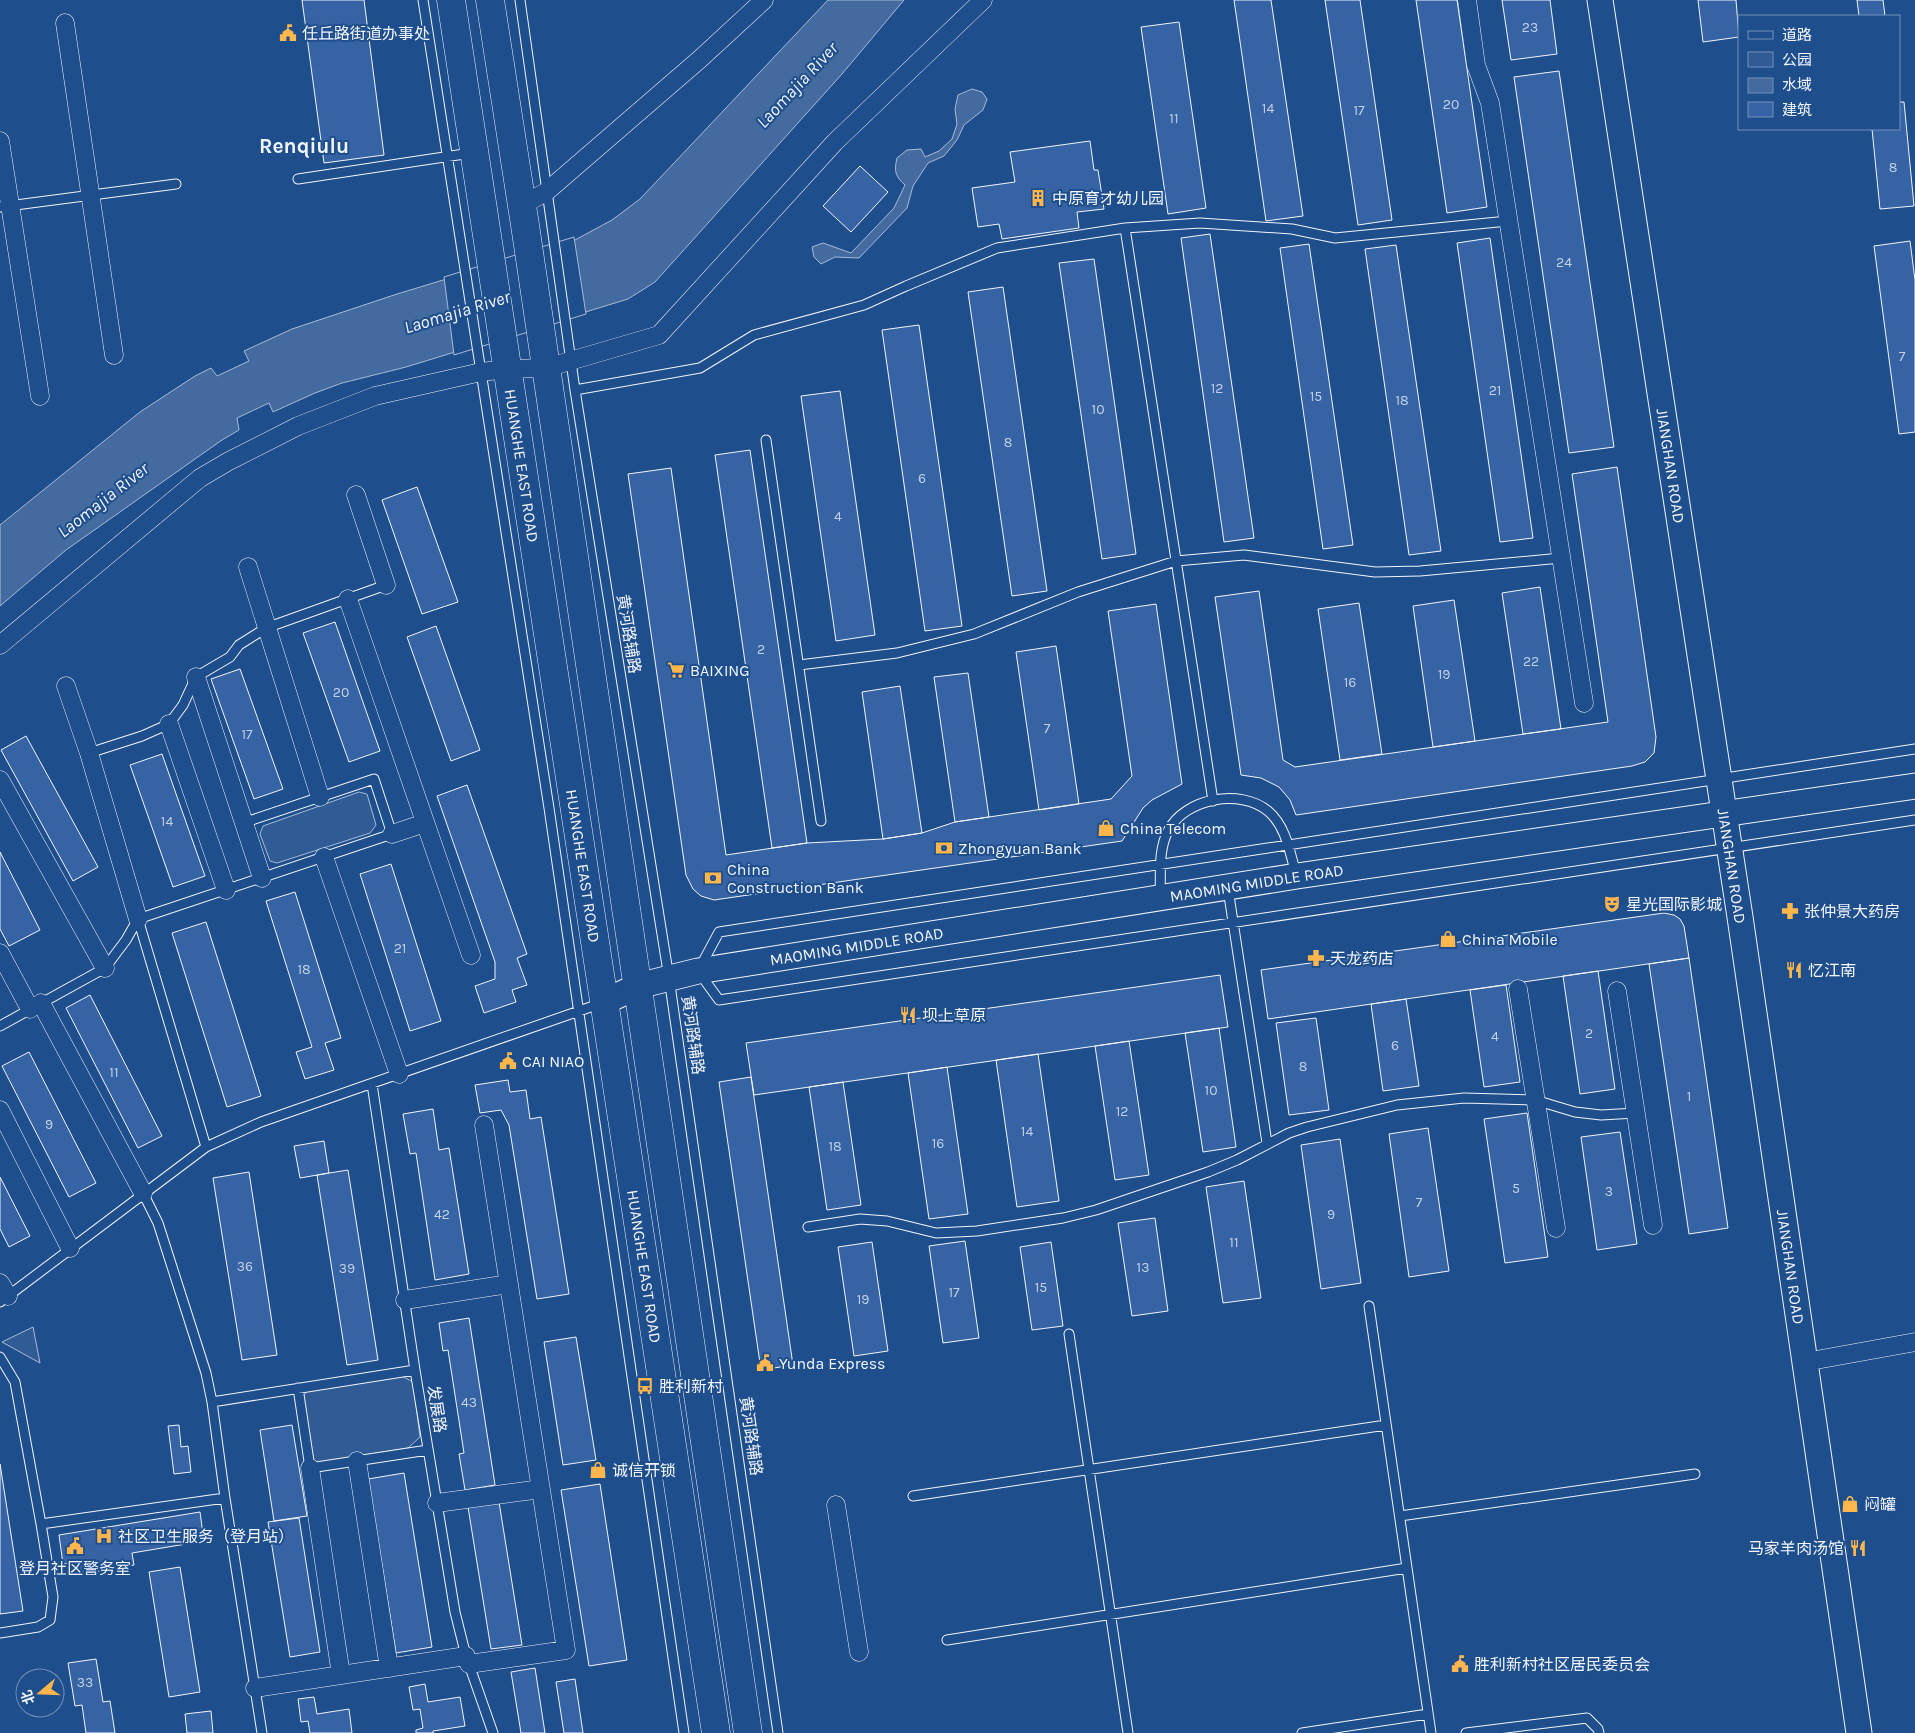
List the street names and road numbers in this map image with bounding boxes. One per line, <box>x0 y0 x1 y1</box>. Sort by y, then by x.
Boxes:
street label: HUANGHE EAST ROAD <box>501 388 543 544</box>
street label: JIANGHAN ROAD <box>1653 407 1689 524</box>
street label: 黄河路辅路 <box>613 593 645 675</box>
street label: HUANGHE EAST ROAD <box>562 788 605 944</box>
street label: JIANGHAN ROAD <box>1714 807 1750 925</box>
street label: MAOMING MIDDLE ROAD <box>1168 860 1345 906</box>
street label: MAOMING MIDDLE ROAD <box>768 923 945 969</box>
street label: 黄河路辅路 <box>678 994 708 1076</box>
street label: HUANGHE EAST ROAD <box>624 1188 666 1344</box>
street label: JIANGHAN ROAD <box>1773 1208 1809 1325</box>
street label: 发展路 <box>424 1384 450 1434</box>
street label: 黄河路辅路 <box>736 1395 766 1477</box>

